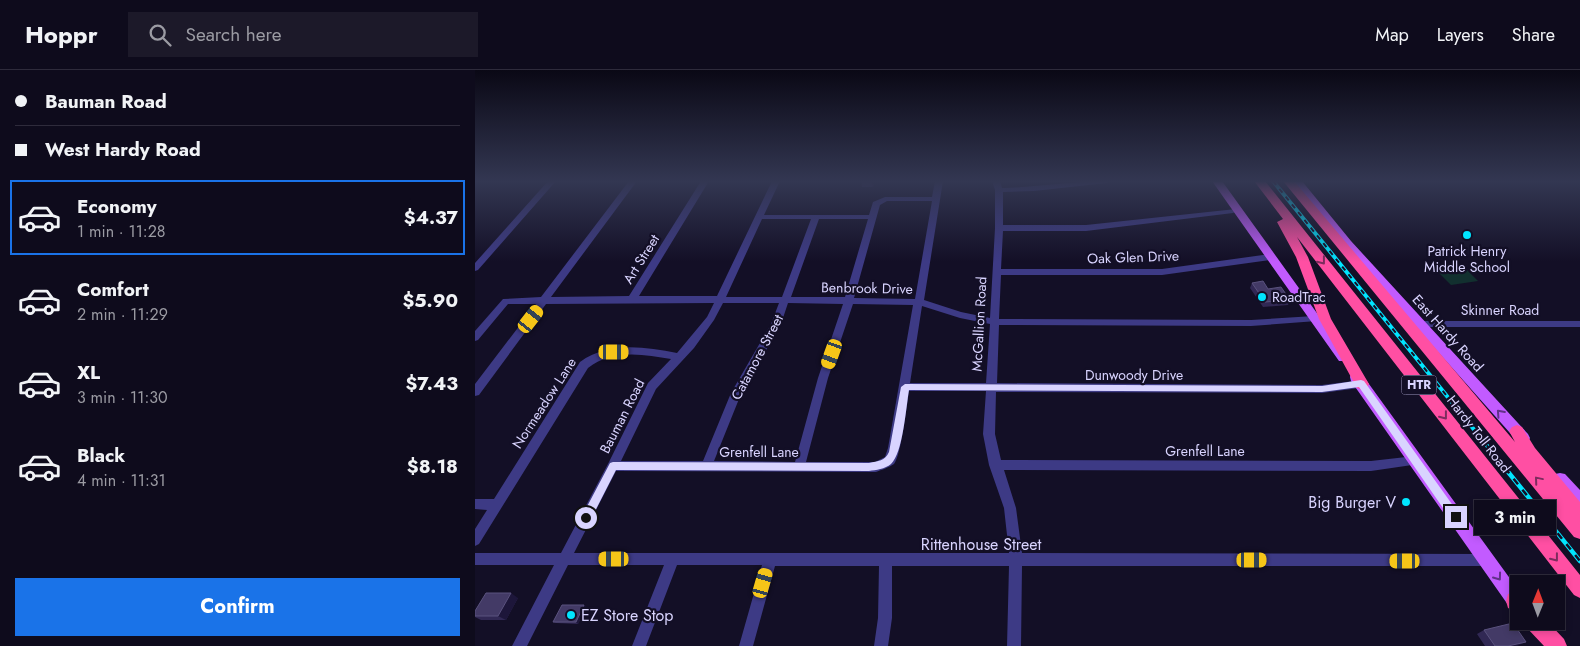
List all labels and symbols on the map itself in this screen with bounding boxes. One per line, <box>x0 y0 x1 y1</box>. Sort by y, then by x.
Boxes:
marker: Patrick Henry Middle School <box>1461 229 1473 241</box>
street label: Art Street <box>618 230 664 288</box>
place label: Patrick Henry Middle School <box>1424 241 1510 277</box>
street label: Oak Glen Drive <box>1087 245 1179 269</box>
one-way arrow <box>1316 255 1324 264</box>
street label: McGallion Road <box>967 276 991 372</box>
street label: Benbrook Drive <box>821 277 913 299</box>
place label: RoadTrac <box>1272 287 1326 307</box>
street label: East Hardy Road <box>1408 290 1488 376</box>
marker: RoadTrac <box>1256 291 1268 303</box>
street label: Skinner Road <box>1461 300 1539 320</box>
car <box>515 303 546 335</box>
street label: Catamore Street <box>726 310 788 403</box>
car <box>819 337 844 371</box>
car <box>599 345 629 360</box>
street label: Normeadow Lane <box>507 354 581 452</box>
street label: Dunwoody Drive <box>1085 365 1183 385</box>
street label: Bauman Road <box>595 375 649 457</box>
road number: HTR <box>1401 376 1437 394</box>
street label: Hardy Toll Road <box>1442 391 1516 477</box>
one-way arrow <box>1438 410 1446 419</box>
one-way arrow <box>1497 410 1506 419</box>
street label: Grenfell Lane <box>1165 441 1245 461</box>
street label: Grenfell Lane <box>719 442 799 462</box>
one-way arrow <box>1534 477 1543 486</box>
place label: Big Burger V <box>1308 491 1396 514</box>
marker: Big Burger V <box>1400 496 1412 508</box>
callout: 3 min <box>1473 500 1556 534</box>
route end <box>1445 506 1467 528</box>
route start <box>575 507 597 529</box>
street label: Rittenhouse Street <box>921 533 1041 556</box>
car <box>599 552 629 567</box>
one-way arrow <box>1549 552 1558 562</box>
car <box>1237 553 1267 568</box>
car <box>1390 554 1420 569</box>
car <box>751 567 774 599</box>
one-way arrow <box>1492 571 1501 580</box>
north arrow <box>1510 575 1565 630</box>
place label: EZ Store Stop <box>581 604 673 627</box>
marker: EZ Store Stop <box>565 609 577 621</box>

